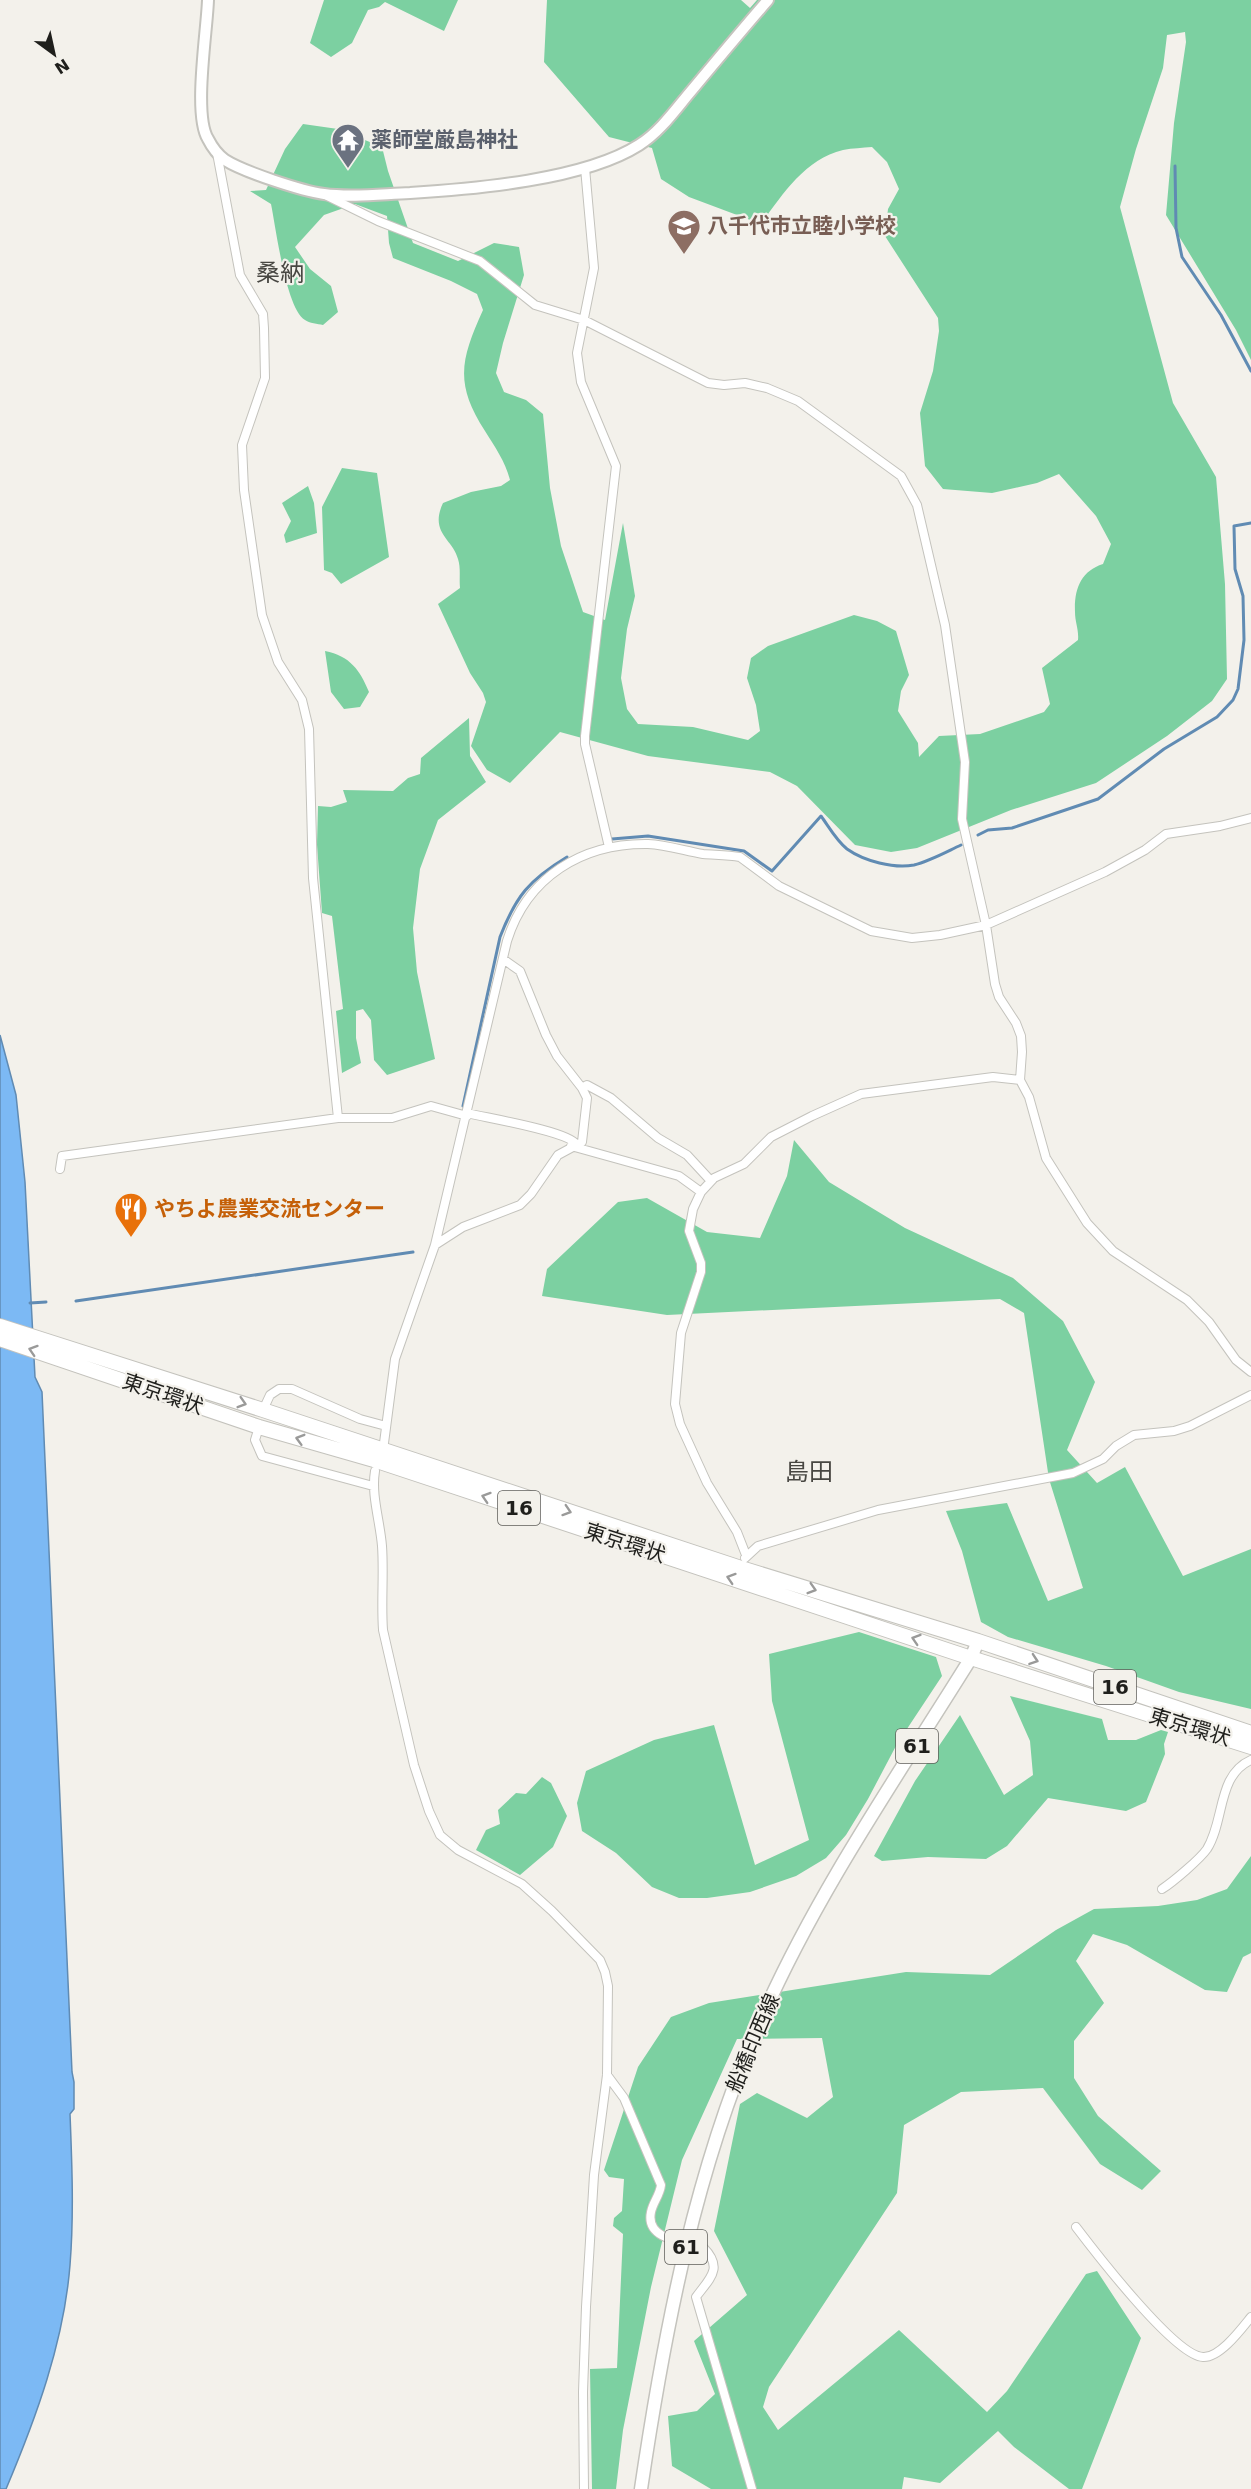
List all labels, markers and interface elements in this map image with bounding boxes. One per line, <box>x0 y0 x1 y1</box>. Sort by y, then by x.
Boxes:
north arrow <box>24 24 84 84</box>
text: N <box>51 55 73 78</box>
temple icon: 薬師堂厳島神社 <box>330 122 366 169</box>
place label: 薬師堂厳島神社 <box>371 128 518 152</box>
school or university icon: 八千代市立睦小学校 <box>666 208 702 255</box>
place label: 八千代市立睦小学校 <box>707 214 896 238</box>
district label: 桑納 <box>256 259 304 287</box>
restaurant icon: やちよ農業交流センター <box>113 1191 149 1238</box>
place label: やちよ農業交流センター <box>154 1197 385 1221</box>
one-way arrow <box>28 1345 39 1357</box>
street label: 東京環状 <box>119 1369 207 1419</box>
one-way arrow <box>236 1396 247 1408</box>
one-way arrow <box>295 1434 306 1446</box>
district label: 島田 <box>785 1458 833 1486</box>
road number: 16 <box>498 1491 540 1525</box>
one-way arrow <box>481 1492 492 1504</box>
one-way arrow <box>561 1504 572 1516</box>
street label: 東京環状 <box>581 1519 669 1567</box>
one-way arrow <box>726 1572 737 1585</box>
one-way arrow <box>806 1582 817 1594</box>
one-way arrow <box>911 1634 922 1646</box>
one-way arrow <box>1028 1653 1038 1665</box>
road number: 16 <box>1094 1670 1136 1704</box>
street label: 東京環状 <box>1146 1703 1234 1751</box>
road number: 61 <box>896 1729 938 1763</box>
street label: 船橋印西線 <box>721 1990 785 2096</box>
road number: 61 <box>665 2230 707 2264</box>

